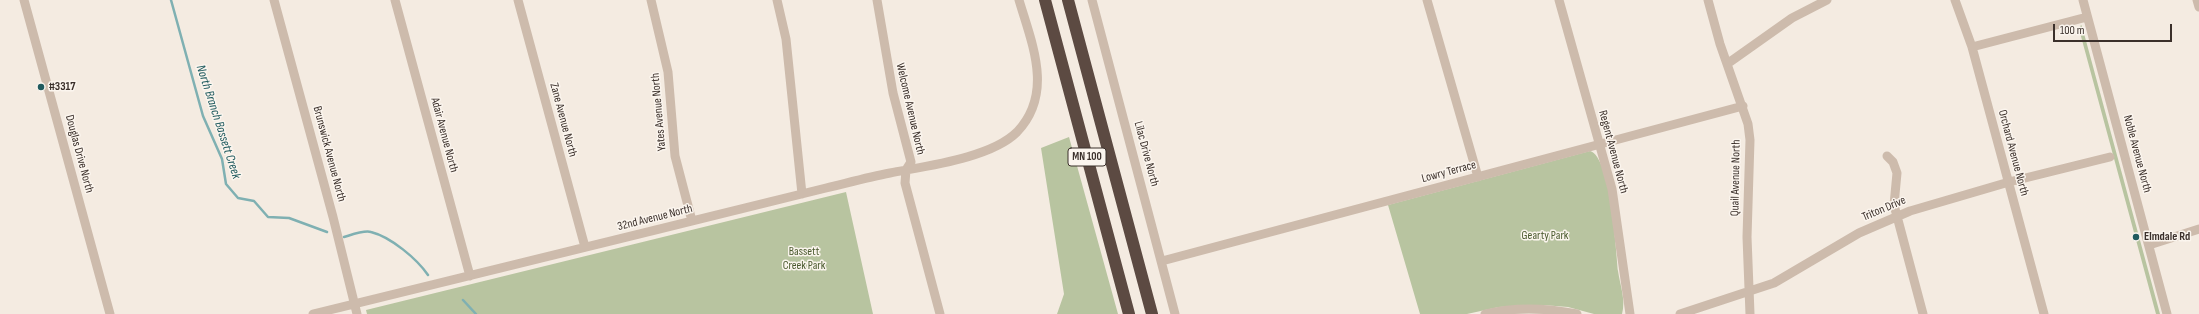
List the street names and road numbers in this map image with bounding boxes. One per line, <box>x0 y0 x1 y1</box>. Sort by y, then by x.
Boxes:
street label: Welcome Avenue North <box>892 62 928 156</box>
street label: Yates Avenue North <box>648 72 670 152</box>
street label: Zane Avenue North <box>546 81 580 159</box>
street label: Adair Avenue North <box>427 96 461 174</box>
street label: Brunswick Avenue North <box>309 105 349 203</box>
street label: Orchard Avenue North <box>1995 108 2031 198</box>
street label: Regent Avenue North <box>1595 109 1631 195</box>
street label: Douglas Drive North <box>62 113 96 195</box>
street label: Noble Avenue North <box>2120 114 2154 194</box>
street label: Lilac Drive North <box>1130 120 1162 188</box>
street label: Quail Avenue North <box>1728 140 1744 216</box>
road number: MN 100 <box>1068 148 1106 166</box>
street label: Lowry Terrace <box>1420 158 1478 186</box>
street label: Triton Drive <box>1860 193 1908 225</box>
street label: 32nd Avenue North <box>616 202 694 234</box>

